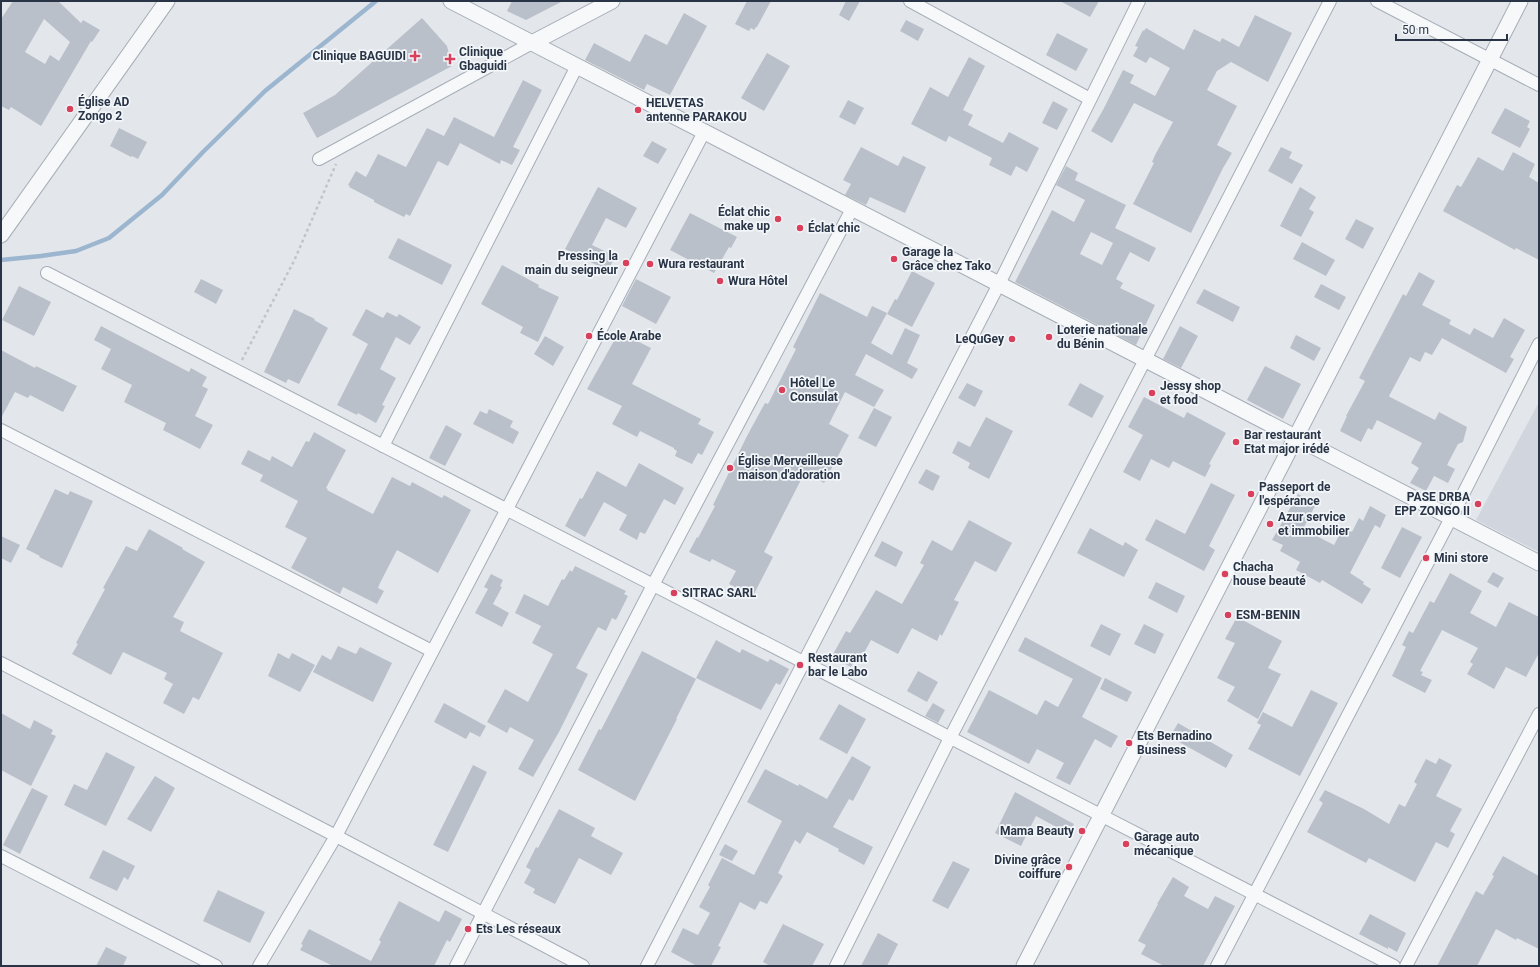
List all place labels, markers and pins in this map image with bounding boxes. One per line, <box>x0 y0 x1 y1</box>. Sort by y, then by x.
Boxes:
place label: Clinique Gbaguidi <box>459 45 507 73</box>
place label: Clinique BAGUIDI <box>312 49 406 63</box>
marker: Clinique BAGUIDI <box>409 50 421 62</box>
marker: Clinique Gbaguidi <box>444 53 456 65</box>
place label: Église AD Zongo 2 <box>78 94 130 123</box>
place label: HELVETAS antenne PARAKOU <box>646 96 747 124</box>
marker: Église AD Zongo 2 <box>65 104 75 114</box>
marker: HELVETAS antenne PARAKOU <box>633 105 643 115</box>
place label: Éclat chic make up <box>718 204 770 233</box>
marker: Éclat chic make up <box>773 214 783 224</box>
place label: Éclat chic <box>808 220 860 235</box>
marker: Éclat chic <box>795 223 805 233</box>
place label: Garage la Grâce chez Tako <box>902 245 991 273</box>
place label: Pressing la main du seigneur <box>525 249 619 277</box>
marker: Garage la Grâce chez Tako <box>889 254 899 264</box>
place label: Wura restaurant <box>658 257 744 271</box>
marker: Pressing la main du seigneur <box>621 258 631 268</box>
marker: Wura restaurant <box>645 259 655 269</box>
place label: Wura Hôtel <box>728 274 788 288</box>
marker: Wura Hôtel <box>715 276 725 286</box>
place label: Loterie nationale du Bénin <box>1057 323 1148 351</box>
place label: École Arabe <box>597 328 662 343</box>
marker: École Arabe <box>584 331 594 341</box>
place label: LeQuGey <box>955 332 1005 346</box>
marker: Loterie nationale du Bénin <box>1044 332 1054 342</box>
marker: LeQuGey <box>1007 334 1017 344</box>
place label: Hôtel Le Consulat <box>790 376 838 404</box>
place label: Jessy shop et food <box>1160 379 1221 407</box>
marker: Hôtel Le Consulat <box>777 385 787 395</box>
marker: Jessy shop et food <box>1147 388 1157 398</box>
place label: Bar restaurant Etat major irédé <box>1244 428 1330 456</box>
marker: Bar restaurant Etat major irédé <box>1231 437 1241 447</box>
place label: Église Merveilleuse maison d'adoration <box>738 453 843 482</box>
marker: Église Merveilleuse maison d'adoration <box>725 463 735 473</box>
place label: Passeport de l'espérance <box>1259 480 1331 508</box>
marker: Passeport de l'espérance <box>1246 489 1256 499</box>
place label: PASE DRBA EPP ZONGO II <box>1394 490 1471 518</box>
marker: PASE DRBA EPP ZONGO II <box>1473 499 1483 509</box>
place label: Azur service et immobilier <box>1278 510 1350 538</box>
marker: Azur service et immobilier <box>1265 519 1275 529</box>
place label: Mini store <box>1434 551 1489 565</box>
marker: Mini store <box>1421 553 1431 563</box>
place label: Chacha house beauté <box>1233 560 1306 588</box>
marker: Chacha house beauté <box>1220 569 1230 579</box>
place label: SITRAC SARL <box>682 586 757 600</box>
marker: SITRAC SARL <box>669 588 679 598</box>
place label: ESM-BENIN <box>1236 608 1300 622</box>
marker: ESM-BENIN <box>1223 610 1233 620</box>
place label: Restaurant bar le Labo <box>808 651 868 679</box>
marker: Restaurant bar le Labo <box>795 660 805 670</box>
place label: Ets Bernadino Business <box>1137 729 1212 757</box>
marker: Ets Bernadino Business <box>1124 738 1134 748</box>
place label: Mama Beauty <box>1000 824 1075 838</box>
marker: Mama Beauty <box>1077 826 1087 836</box>
place label: Garage auto mécanique <box>1134 830 1200 858</box>
marker: Garage auto mécanique <box>1121 839 1131 849</box>
place label: Divine grâce coiffure <box>994 853 1062 881</box>
marker: Divine grâce coiffure <box>1064 862 1074 872</box>
place label: Ets Les réseaux <box>476 922 562 936</box>
marker: Ets Les réseaux <box>463 924 473 934</box>

